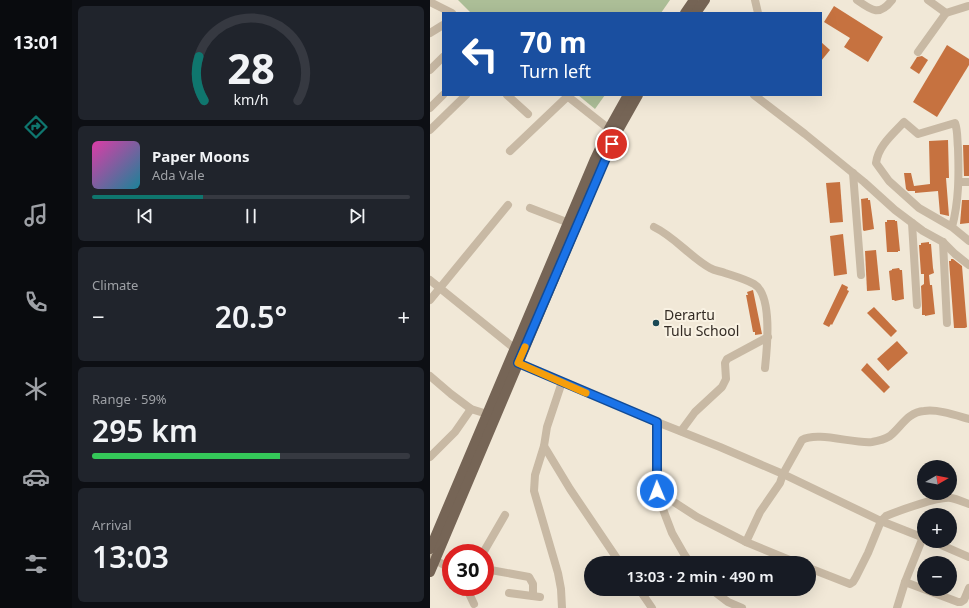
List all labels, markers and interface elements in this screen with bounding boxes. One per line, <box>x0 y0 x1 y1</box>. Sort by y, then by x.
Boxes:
text: 70 m <box>520 23 587 61</box>
icon: left <box>454 28 506 80</box>
text: 13:01 <box>13 30 59 54</box>
text: 28 <box>227 40 275 96</box>
text: Turn left <box>520 59 591 83</box>
text: km/h <box>233 90 269 109</box>
icon: directions <box>22 113 50 141</box>
pin <box>595 127 629 161</box>
icon: arrive <box>601 133 623 155</box>
text: Paper Moons <box>152 146 250 166</box>
text: Ada Vale <box>152 166 205 184</box>
icon: music <box>22 201 50 229</box>
icon: previous <box>134 205 156 227</box>
icon: pause <box>240 205 262 227</box>
icon: next <box>346 205 368 227</box>
text: Climate <box>92 276 138 294</box>
icon: phone <box>22 288 50 316</box>
text: 20.5° <box>215 296 287 337</box>
text: − <box>92 301 105 331</box>
text: + <box>397 301 410 331</box>
place label: Derartu Tulu School <box>664 305 739 340</box>
marker: Derartu Tulu School <box>651 318 661 328</box>
icon: climate <box>22 375 50 403</box>
text: Range · 59% <box>92 390 167 408</box>
text: 295 km <box>92 410 198 451</box>
north arrow <box>917 460 957 500</box>
map controls <box>917 460 957 596</box>
icon: car <box>22 463 50 491</box>
position arrow <box>636 470 678 512</box>
button: + <box>917 508 957 548</box>
text: Arrival <box>92 516 132 534</box>
text: 13:03 <box>92 536 169 577</box>
speed limit sign: 30 <box>442 544 494 596</box>
icon: filters <box>22 550 50 578</box>
button: − <box>917 556 957 596</box>
text: 13:03 · 2 min · 490 m <box>626 566 774 586</box>

